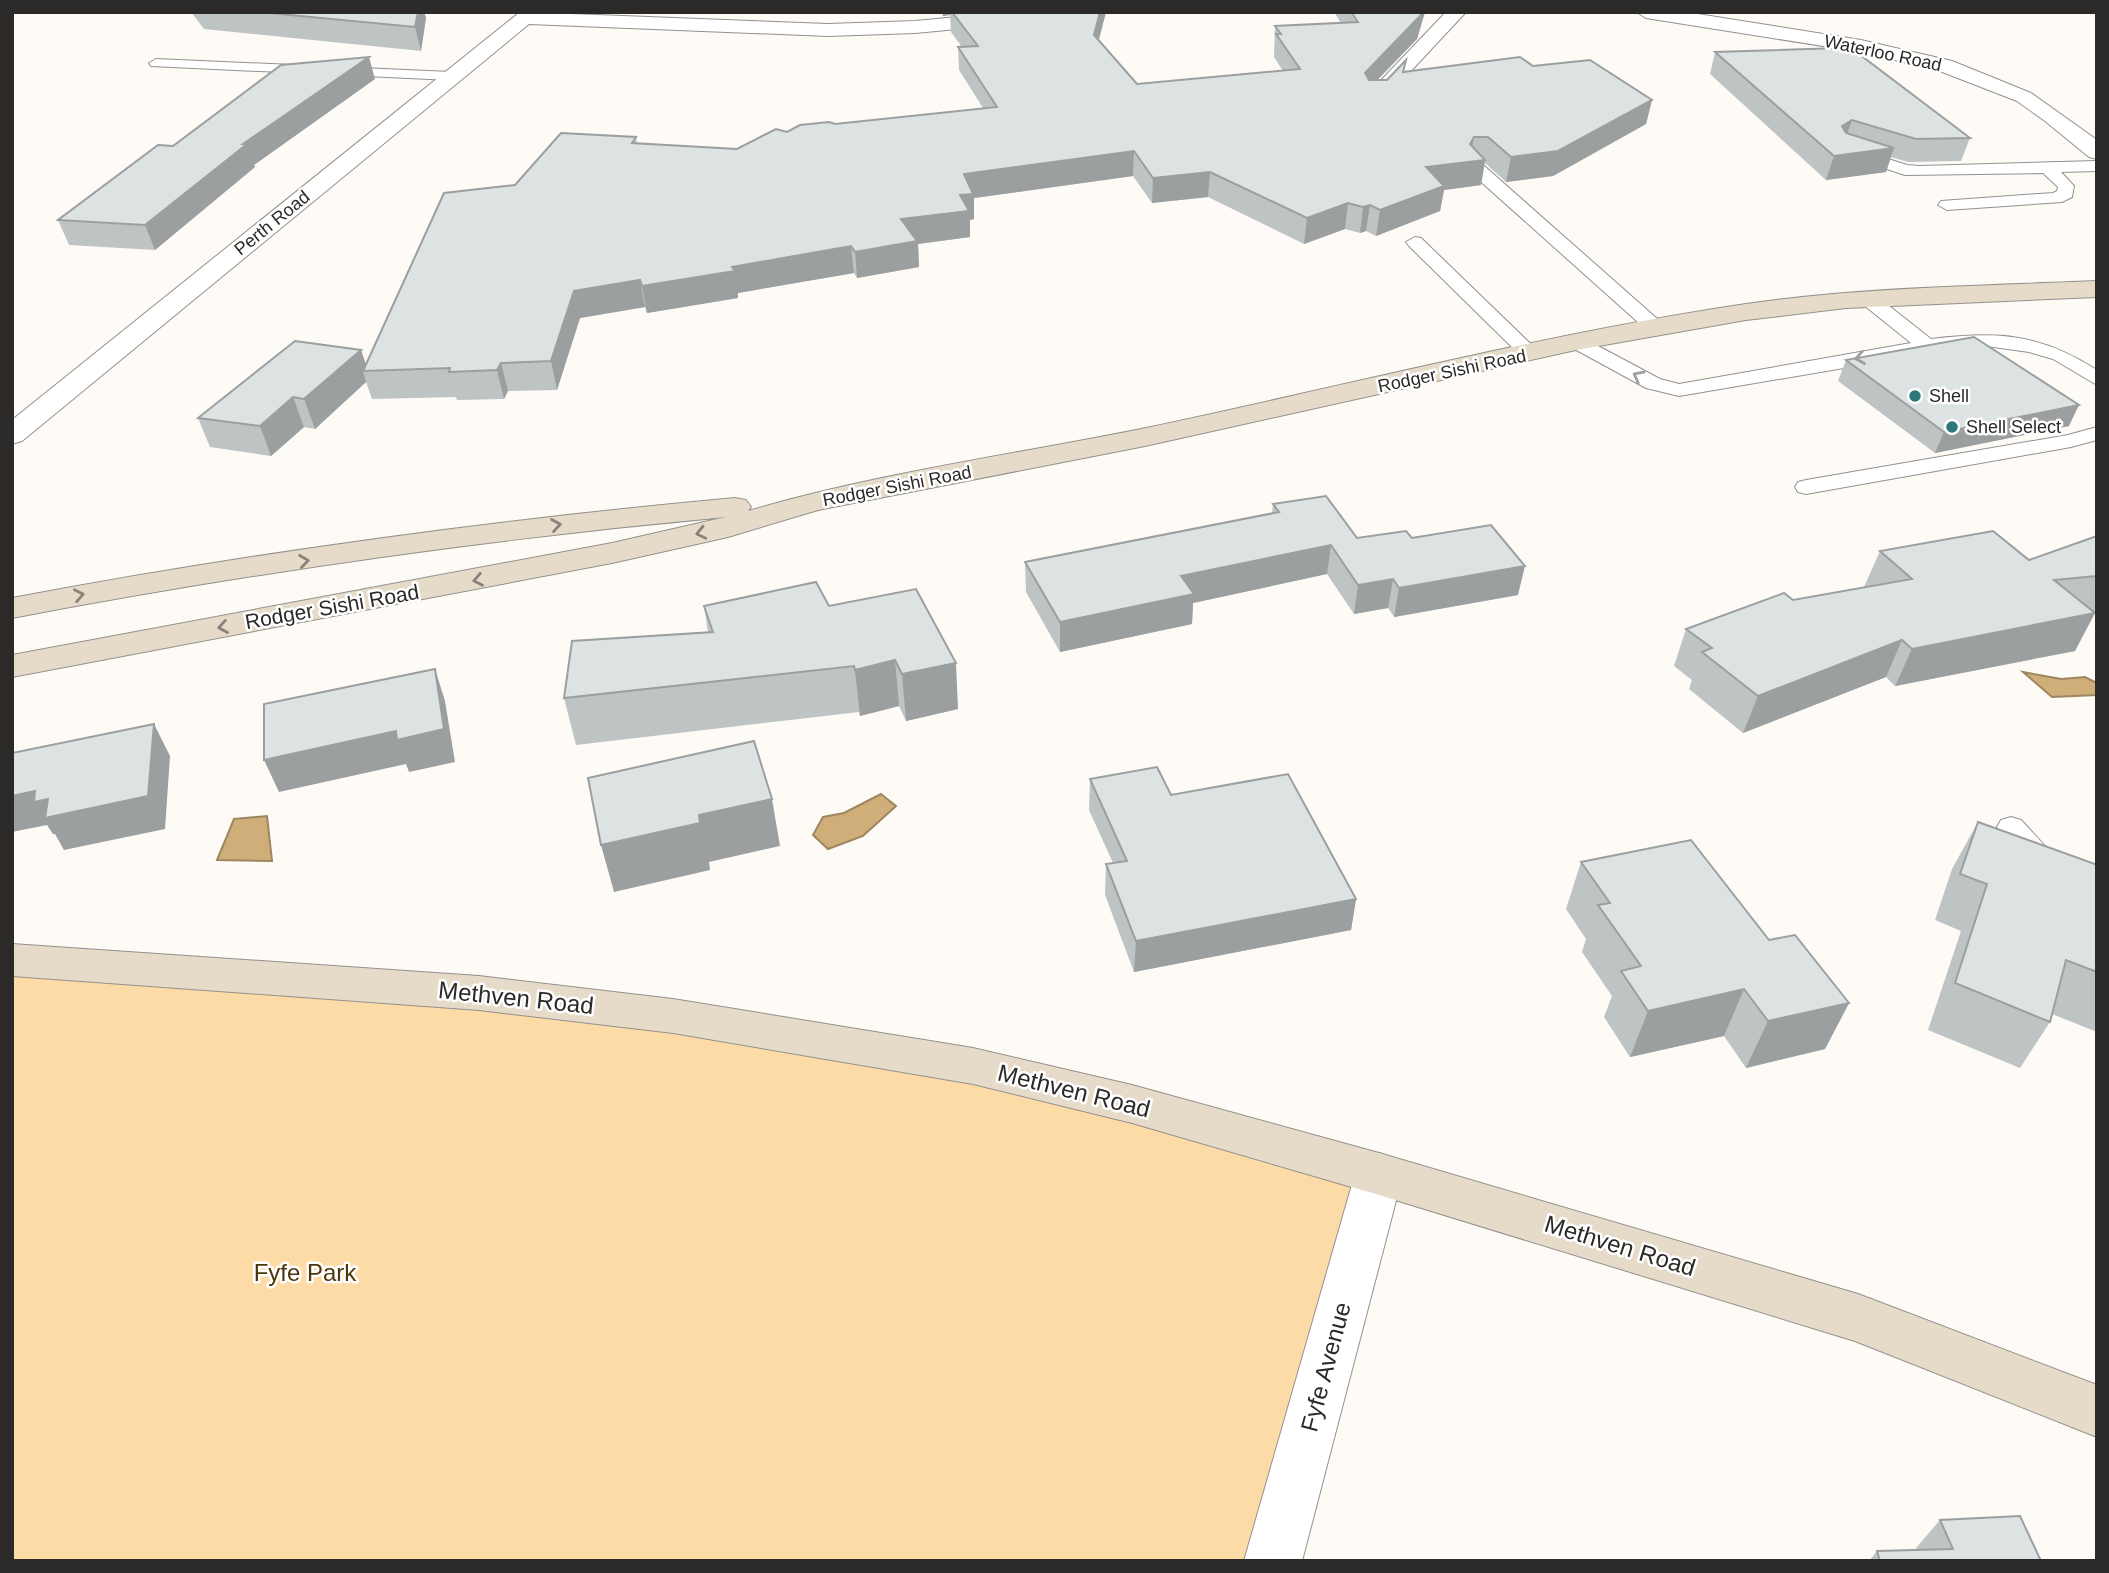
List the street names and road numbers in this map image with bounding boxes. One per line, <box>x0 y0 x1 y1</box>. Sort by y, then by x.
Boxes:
street label: Waterloo Road <box>1823 31 1943 75</box>
street label: Perth Road <box>230 187 314 259</box>
street label: Rodger Sishi Road <box>1376 346 1528 396</box>
street label: Rodger Sishi Road <box>821 462 973 510</box>
street label: Rodger Sishi Road <box>243 580 421 633</box>
street label: Methven Road <box>437 976 595 1019</box>
street label: Methven Road <box>995 1059 1153 1122</box>
street label: Methven Road <box>1542 1210 1699 1281</box>
street label: Fyfe Avenue <box>1295 1299 1356 1435</box>

